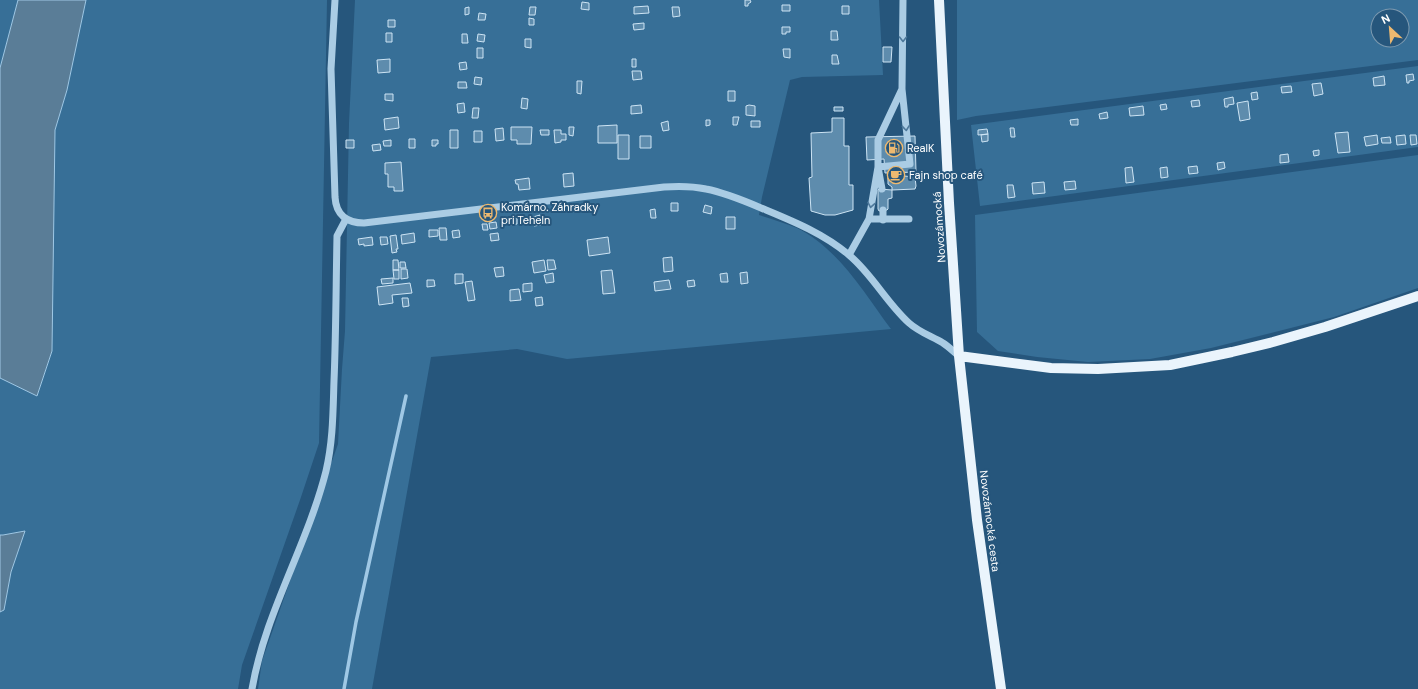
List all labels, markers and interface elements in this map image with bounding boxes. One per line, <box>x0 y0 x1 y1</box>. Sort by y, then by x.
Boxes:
north arrow <box>1370 8 1410 48</box>
text: N <box>1379 11 1392 27</box>
one-way arrow <box>899 36 907 42</box>
one-way arrow <box>901 125 910 131</box>
fuel station icon: RealK <box>884 138 904 158</box>
place label: RealK <box>907 141 935 155</box>
cafe icon: Fajn shop café <box>886 165 906 185</box>
place label: Fajn shop café <box>909 168 983 182</box>
street label: Novozámocká <box>930 191 948 263</box>
place label: Komárno. Záhradky pri Teheln <box>501 200 598 227</box>
one-way arrow <box>868 202 876 208</box>
bus stop icon: Komárno. Záhradky pri Teheln <box>478 203 498 223</box>
street label: Novozámocká cesta <box>977 469 1003 573</box>

